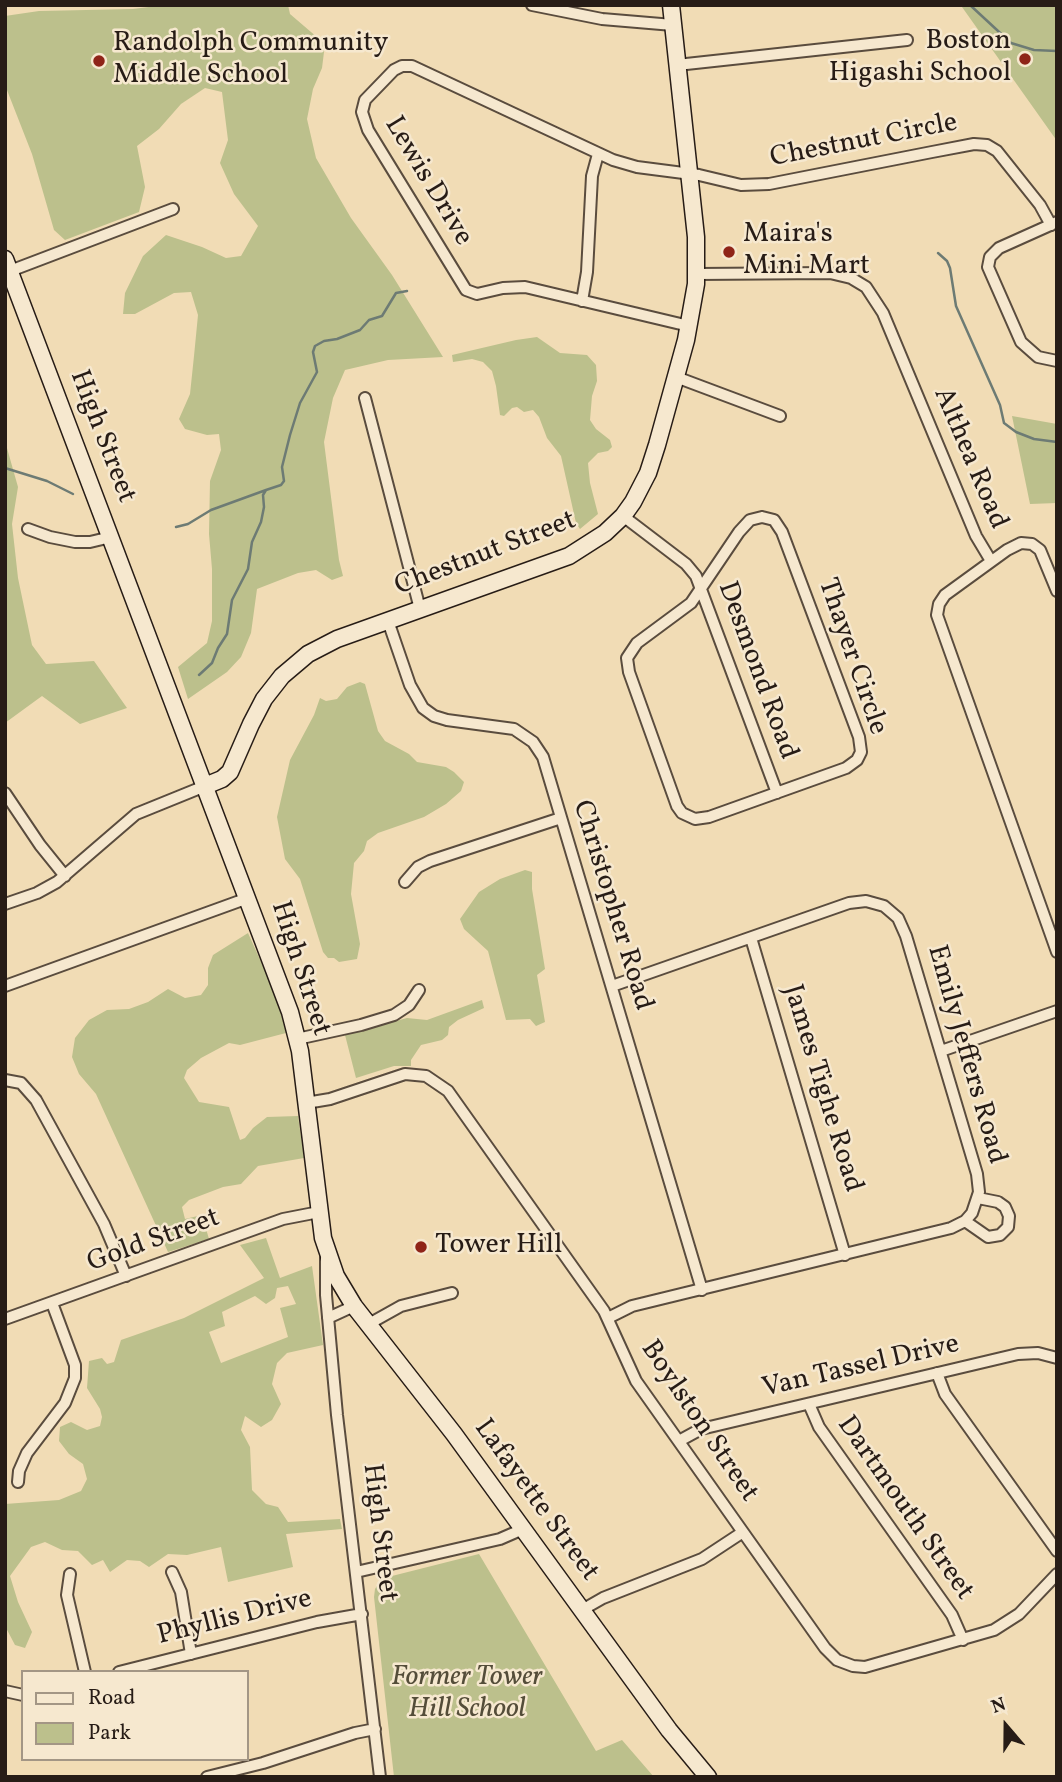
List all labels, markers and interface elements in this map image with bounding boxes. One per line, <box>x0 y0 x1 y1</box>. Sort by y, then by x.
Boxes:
place label: Boston Higashi School <box>829 26 1011 92</box>
place label: Randolph Community Middle School <box>113 28 388 94</box>
marker: Boston Higashi School <box>1017 51 1033 67</box>
marker: Randolph Community Middle School <box>91 53 107 69</box>
street label: Chestnut Circle <box>768 107 960 177</box>
street label: Lewis Drive <box>375 111 479 253</box>
place label: Maira's Mini Mart <box>743 219 870 285</box>
marker: Maira's Mini Mart <box>721 244 737 260</box>
street label: High Street <box>60 366 142 508</box>
street label: Althea Road <box>924 383 1014 535</box>
street label: Chestnut Street <box>391 505 581 605</box>
street label: Thayer Circle <box>809 574 893 740</box>
street label: Desmond Road <box>708 578 804 764</box>
street label: Christopher Road <box>563 797 659 1015</box>
street label: High Street <box>261 897 337 1041</box>
street label: Emily Jeffers Road <box>918 942 1012 1168</box>
street label: James Tighe Road <box>773 981 869 1197</box>
street label: Gold Street <box>83 1203 225 1281</box>
place label: Tower Hill <box>435 1230 562 1264</box>
marker: Tower Hill <box>413 1239 429 1255</box>
street label: Van Tassel Drive <box>759 1329 963 1407</box>
street label: Boylston Street <box>632 1335 764 1509</box>
street label: Dartmouth Street <box>828 1411 980 1607</box>
street label: Lafayette Street <box>465 1414 605 1588</box>
street label: High Street <box>353 1462 403 1604</box>
street label: Phyllis Drive <box>154 1584 316 1654</box>
park label: Former Tower Hill School <box>391 1662 543 1728</box>
legend <box>21 1670 248 1761</box>
text: Road <box>88 1684 135 1713</box>
north arrow <box>971 1691 1041 1761</box>
text: N <box>988 1692 1010 1721</box>
text: Park <box>88 1719 131 1748</box>

